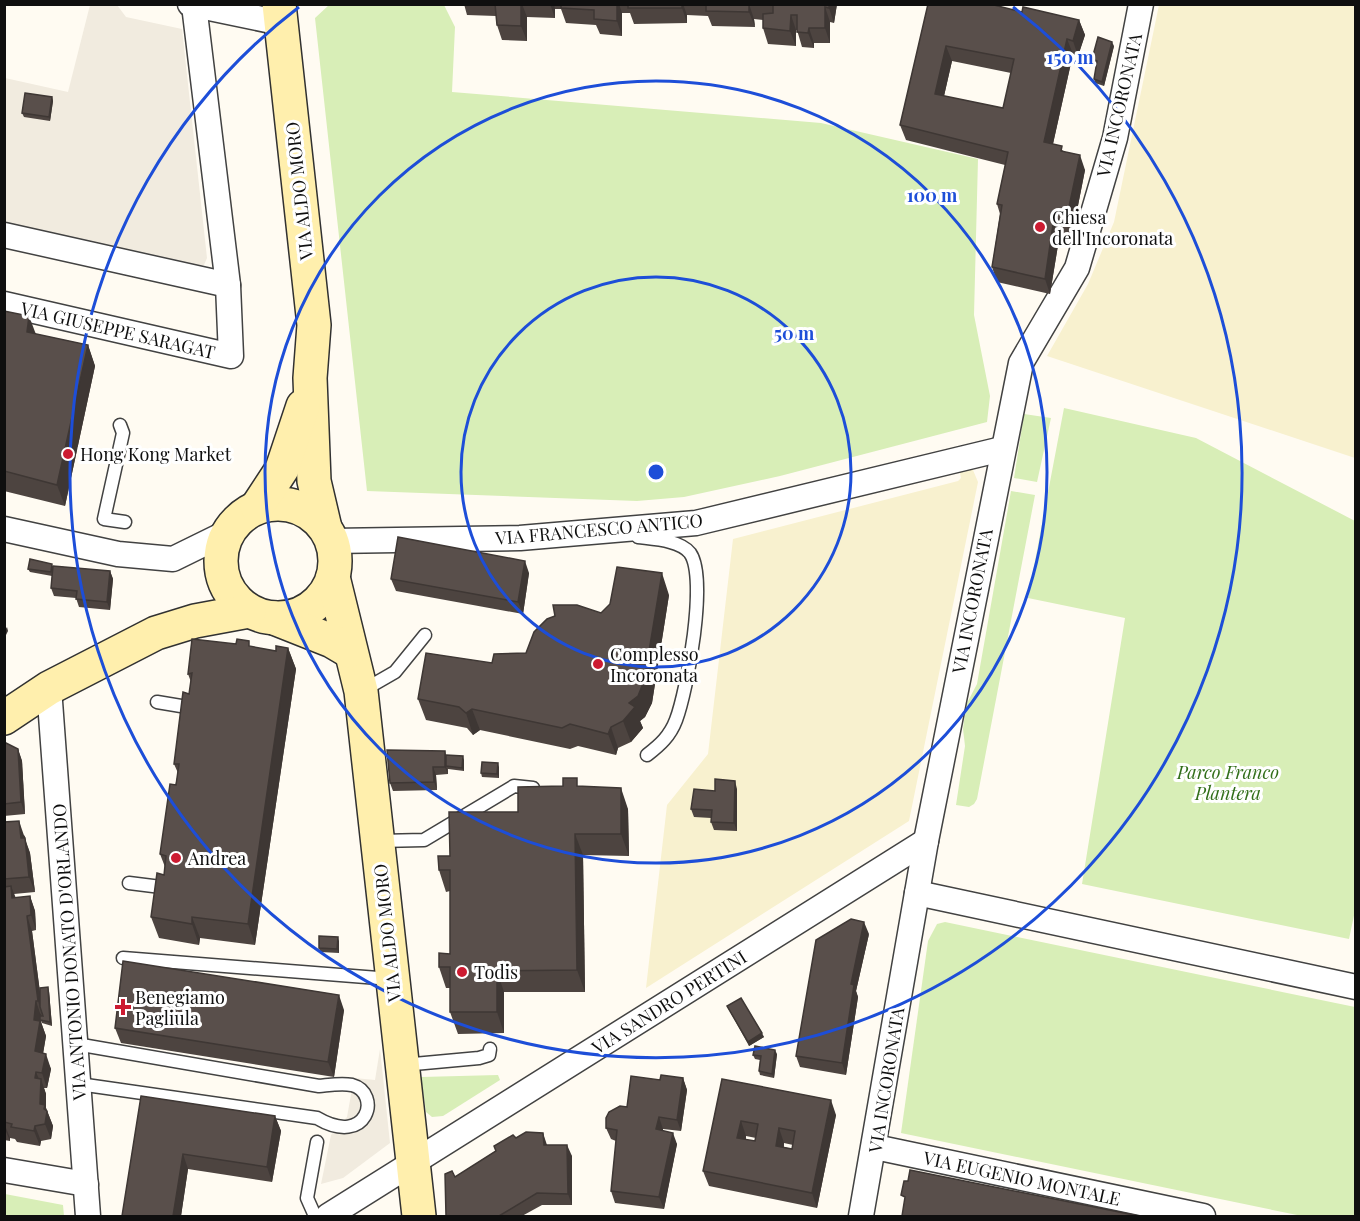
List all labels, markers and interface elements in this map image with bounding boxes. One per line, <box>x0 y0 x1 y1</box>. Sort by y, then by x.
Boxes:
street label: VIA INCORONATA <box>1091 30 1147 180</box>
text: 150 m <box>1046 45 1094 69</box>
street label: VIA ALDO MORO <box>280 121 318 262</box>
text: 100 m <box>907 183 958 207</box>
place label: Chiesa dell'Incoronata <box>1052 205 1173 250</box>
marker: Chiesa dell'Incoronata <box>1033 220 1047 234</box>
street label: VIA GIUSEPPE SARAGAT <box>17 296 218 364</box>
text: 50 m <box>774 321 815 345</box>
place label: Hong Kong Market <box>80 442 232 466</box>
marker: Hong Kong Market <box>61 447 75 461</box>
centre of rings <box>646 462 666 482</box>
street label: VIA FRANCESCO ANTICO <box>493 508 704 550</box>
street label: VIA INCORONATA <box>946 526 998 676</box>
place label: Complesso Incoronata <box>610 642 699 687</box>
marker: Complesso Incoronata <box>591 657 605 671</box>
park label: Parco Franco Plantera <box>1176 760 1279 805</box>
street label: VIA ANTONIO DONATO D'ORLANDO <box>47 803 91 1102</box>
place label: Andrea <box>187 846 246 870</box>
marker: Andrea <box>169 851 183 865</box>
street label: VIA ALDO MORO <box>368 863 406 1004</box>
street label: VIA SANDRO PERTINI <box>586 945 751 1060</box>
place label: Todis <box>474 960 518 984</box>
marker: Todis <box>455 965 469 979</box>
place label: Benegiamo Pagliula <box>135 985 225 1030</box>
marker: Benegiamo Pagliula <box>116 1000 130 1014</box>
street label: VIA INCORONATA <box>862 1005 909 1156</box>
street label: VIA EUGENIO MONTALE <box>920 1145 1123 1211</box>

